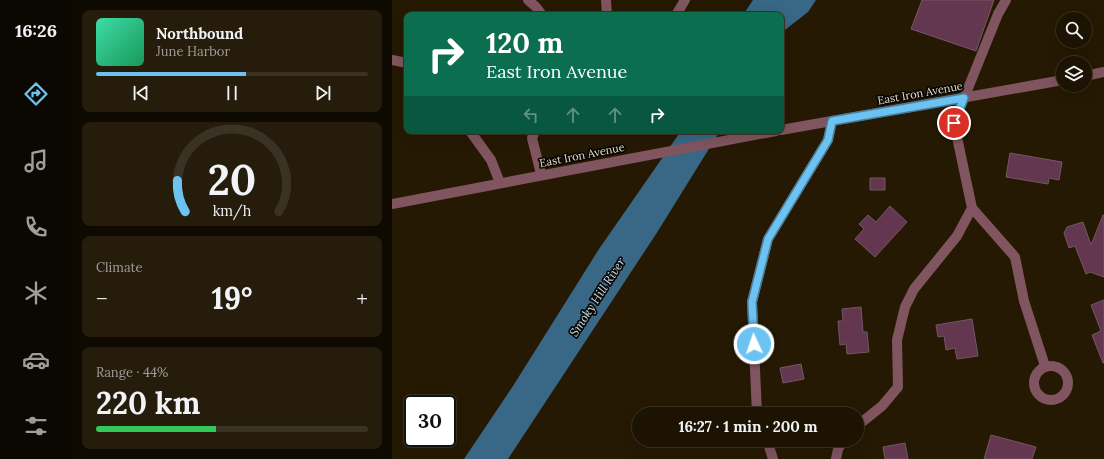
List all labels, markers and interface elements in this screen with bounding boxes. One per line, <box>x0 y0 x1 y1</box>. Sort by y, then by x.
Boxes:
map controls <box>1056 12 1092 92</box>
button: search <box>1056 12 1092 48</box>
text: 16:26 <box>15 19 57 42</box>
text: Northbound <box>156 24 243 43</box>
text: 120 m <box>486 25 563 61</box>
icon: right <box>420 28 472 80</box>
text: June Harbor <box>156 43 230 60</box>
button: layers <box>1056 56 1092 92</box>
text: East Iron Avenue <box>486 60 627 83</box>
street label: East Iron Avenue <box>876 79 964 107</box>
icon: directions <box>22 80 50 108</box>
icon: previous <box>130 82 152 104</box>
icon: pause <box>221 82 243 104</box>
icon: next <box>312 82 334 104</box>
icon: left <box>520 104 542 126</box>
icon: ahead <box>562 104 584 126</box>
icon: ahead <box>604 104 626 126</box>
icon: right <box>646 104 668 126</box>
pin <box>937 106 971 140</box>
icon: arrive <box>943 112 965 134</box>
street label: East Iron Avenue <box>538 140 626 170</box>
icon: music <box>22 147 50 175</box>
text: 20 <box>208 152 256 205</box>
text: km/h <box>213 201 252 220</box>
icon: phone <box>22 213 50 241</box>
water label: Smoky Hill River <box>566 254 628 339</box>
text: Climate <box>96 259 143 276</box>
icon: climate <box>22 279 50 307</box>
text: 19° <box>212 279 252 317</box>
text: − <box>96 284 108 312</box>
text: + <box>356 284 368 312</box>
position arrow <box>733 323 775 365</box>
icon: car <box>22 346 50 374</box>
text: Range · 44% <box>96 364 168 381</box>
text: 220 km <box>96 384 200 422</box>
speed limit sign: 30 <box>404 395 456 447</box>
icon: filters <box>22 412 50 440</box>
text: 16:27 · 1 min · 200 m <box>678 417 818 436</box>

